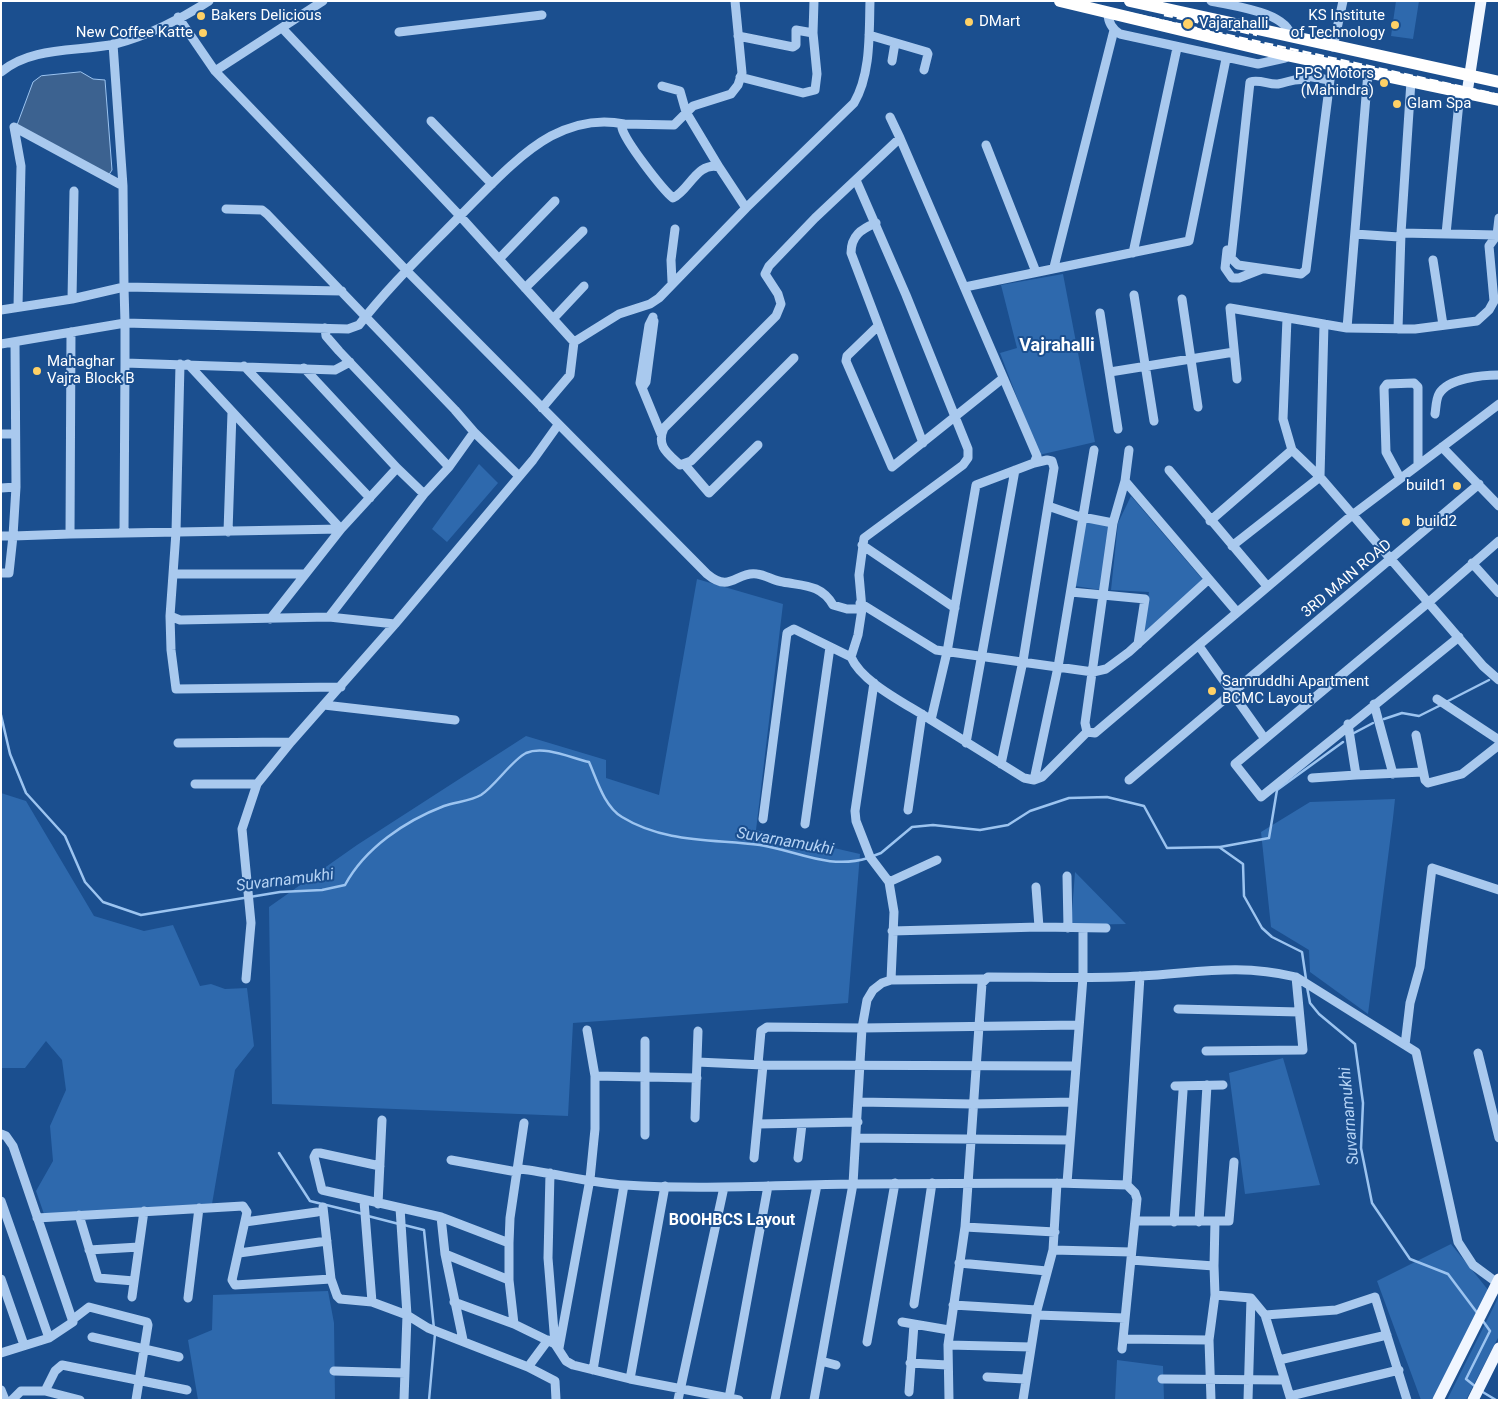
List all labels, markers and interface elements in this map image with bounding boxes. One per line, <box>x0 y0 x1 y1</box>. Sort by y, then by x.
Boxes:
place label: Bakers Delicious <box>211 7 322 25</box>
place label: KS Institute of Technology <box>1291 7 1385 42</box>
marker: Bakers Delicious <box>195 10 207 22</box>
place label: DMart <box>979 13 1020 31</box>
place label: Vajarahalli <box>1199 15 1268 33</box>
marker: DMart <box>963 16 975 28</box>
marker: Vajarahalli <box>1181 17 1195 31</box>
marker: KS Institute of Technology <box>1389 19 1401 31</box>
place label: New Coffee Katte <box>76 24 193 42</box>
marker: New Coffee Katte <box>197 27 209 39</box>
place label: PPS Motors (Mahindra) <box>1295 65 1374 100</box>
marker: PPS Motors (Mahindra) <box>1378 77 1390 89</box>
place label: Glam Spa <box>1407 95 1471 113</box>
marker: Glam Spa <box>1391 98 1403 110</box>
district label: Vajrahalli <box>1019 335 1095 357</box>
place label: Mahaghar Vajra Block B <box>47 353 135 388</box>
marker: Mahaghar Vajra Block B <box>31 365 43 377</box>
place label: build1 <box>1406 477 1447 495</box>
marker: build1 <box>1451 480 1463 492</box>
place label: build2 <box>1416 513 1457 531</box>
marker: build2 <box>1400 516 1412 528</box>
street label: 3RD MAIN ROAD <box>1298 536 1396 622</box>
place label: Samruddhi Apartment BCMC Layout <box>1222 673 1369 708</box>
marker: Samruddhi Apartment BCMC Layout <box>1206 685 1218 697</box>
water label: Suvarnamukhi <box>735 824 835 860</box>
water label: Suvarnamukhi <box>235 865 335 897</box>
water label: Suvarnamukhi <box>1336 1066 1364 1166</box>
district label: BOOHBCS Layout <box>669 1211 795 1231</box>

